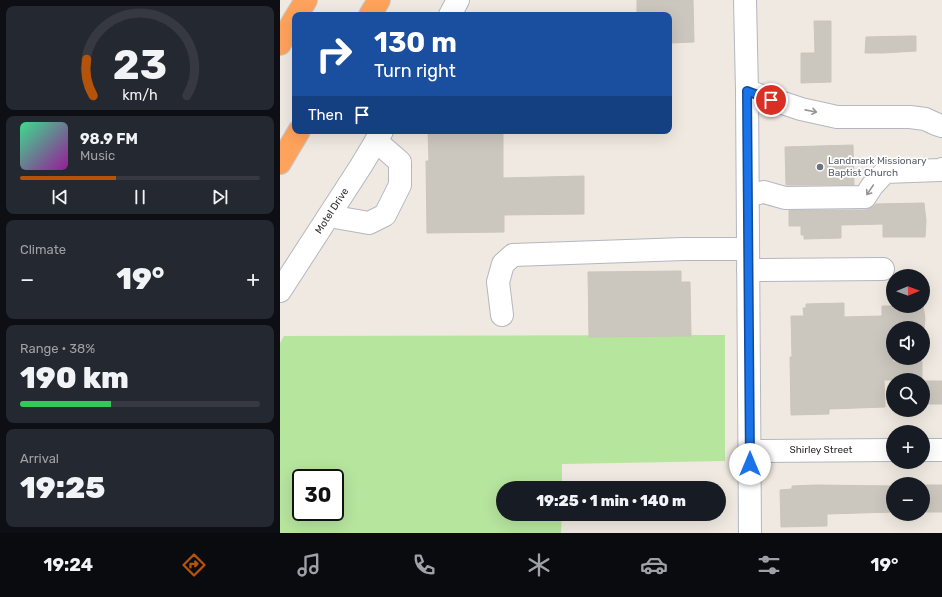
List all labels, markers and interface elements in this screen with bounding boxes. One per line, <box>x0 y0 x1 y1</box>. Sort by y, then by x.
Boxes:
text: 130 m <box>374 26 457 59</box>
icon: right <box>308 28 360 80</box>
text: 23 <box>113 40 167 89</box>
text: Turn right <box>374 60 456 82</box>
pin <box>754 83 788 117</box>
text: km/h <box>122 87 158 104</box>
icon: arrive <box>760 89 782 111</box>
icon: arrive <box>351 104 373 126</box>
text: Then <box>308 106 343 124</box>
one-way arrow <box>804 108 817 116</box>
text: 98.9 FM <box>80 130 138 148</box>
text: Music <box>80 148 115 163</box>
place label: Landmark Missionary Baptist Church <box>828 155 927 179</box>
marker: Landmark Missionary Baptist Church <box>815 162 825 172</box>
one-way arrow <box>866 184 874 195</box>
icon: previous <box>49 186 71 208</box>
icon: pause <box>129 186 151 208</box>
icon: next <box>209 186 231 208</box>
street label: Motel Drive <box>313 186 351 236</box>
text: Climate <box>20 242 66 257</box>
text: 19° <box>116 261 164 297</box>
text: − <box>20 266 34 293</box>
text: + <box>246 266 260 293</box>
north arrow <box>886 269 930 313</box>
map controls <box>886 269 930 521</box>
button: sound <box>886 321 930 365</box>
text: Range · 38% <box>20 341 95 356</box>
text: 190 km <box>20 360 129 396</box>
button: search <box>886 373 930 417</box>
button: + <box>886 425 930 469</box>
position arrow <box>729 443 771 485</box>
street label: Shirley Street <box>790 444 853 456</box>
text: Arrival <box>20 451 59 466</box>
speed limit sign: 30 <box>292 469 344 521</box>
text: 19:25 <box>20 470 105 506</box>
button: − <box>886 477 930 521</box>
text: 19:25 · 1 min · 140 m <box>536 492 686 510</box>
icon: directions <box>180 551 208 579</box>
icon: music <box>295 551 323 579</box>
icon: phone <box>410 551 438 579</box>
icon: climate <box>525 551 553 579</box>
icon: car <box>640 551 668 579</box>
icon: filters <box>755 551 783 579</box>
text: 19:24 <box>44 554 93 576</box>
text: 19° <box>871 554 898 576</box>

